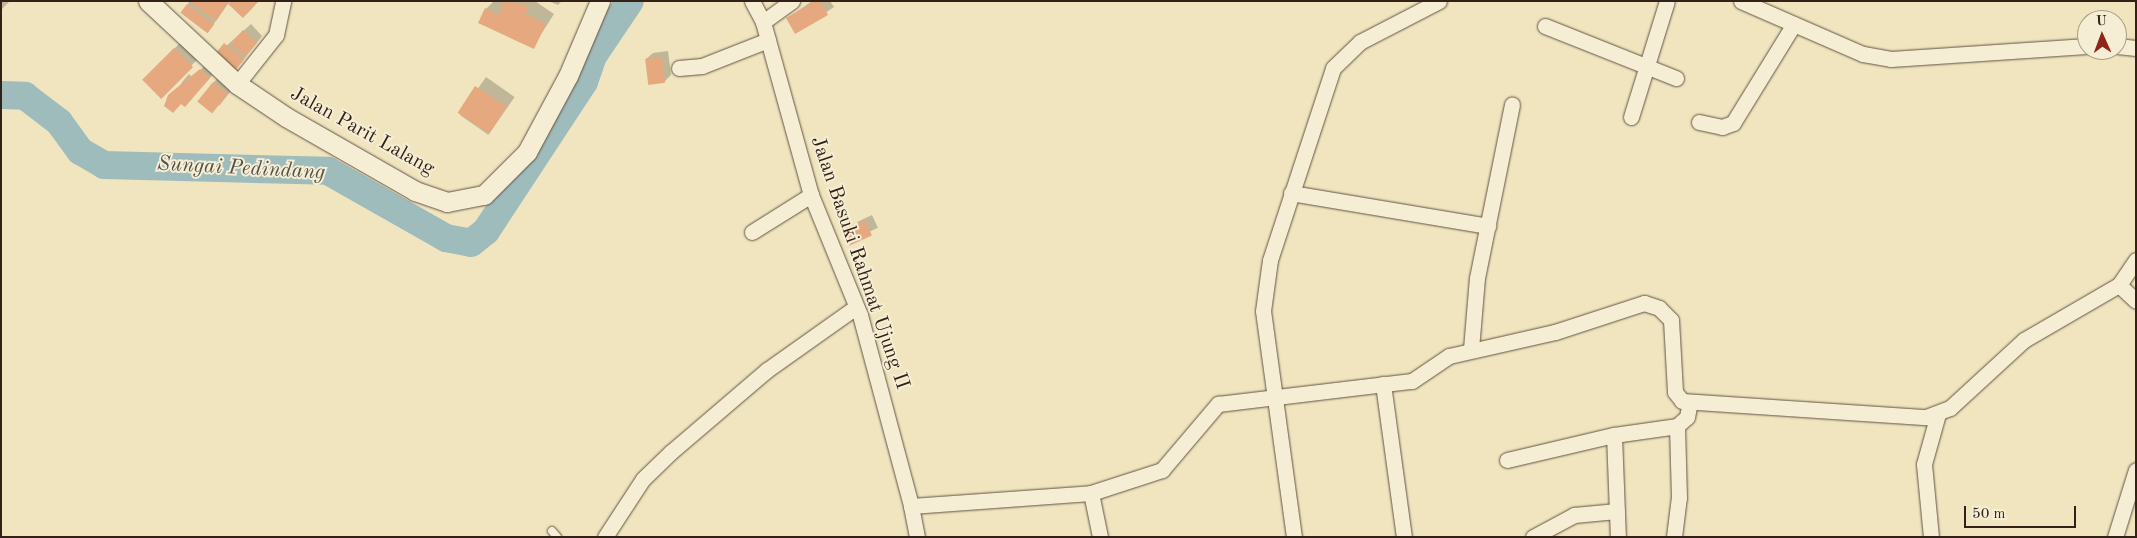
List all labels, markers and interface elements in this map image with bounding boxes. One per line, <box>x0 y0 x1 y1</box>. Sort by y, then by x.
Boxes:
north arrow <box>2077 10 2127 60</box>
text: U <box>2096 14 2107 28</box>
street label: Jalan Parit Lalang <box>286 82 438 182</box>
street label: Jalan Basuki Rahmat Ujung II <box>804 133 914 393</box>
water label: Sungai Pedindang <box>156 152 326 186</box>
scale bar <box>1967 496 2080 528</box>
text: 50 m <box>1972 507 2006 522</box>

